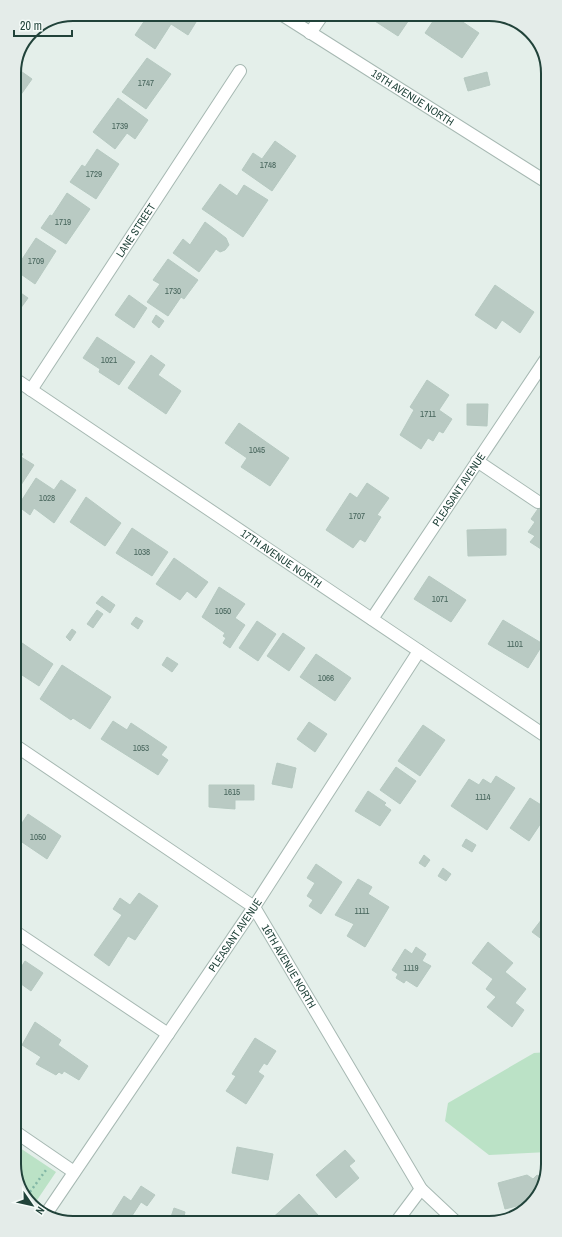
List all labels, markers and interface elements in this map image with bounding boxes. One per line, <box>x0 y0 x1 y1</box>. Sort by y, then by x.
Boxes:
scale bar <box>14 12 72 38</box>
text: 20 m <box>20 18 42 34</box>
street label: 19TH AVENUE NORTH <box>369 66 457 129</box>
house number: 1747 <box>138 77 154 89</box>
house number: 1739 <box>112 120 128 132</box>
house number: 1748 <box>260 159 276 171</box>
house number: 1729 <box>86 168 102 180</box>
street label: LANE STREET <box>113 200 159 260</box>
house number: 1719 <box>55 216 71 228</box>
house number: 1709 <box>28 255 44 267</box>
house number: 1730 <box>165 285 181 297</box>
house number: 1021 <box>101 354 117 366</box>
house number: 1711 <box>420 408 436 420</box>
house number: 1045 <box>249 444 265 456</box>
street label: PLEASANT AVENUE <box>429 450 488 529</box>
house number: 1028 <box>39 492 55 504</box>
house number: 1707 <box>349 510 365 522</box>
street label: 17TH AVENUE NORTH <box>238 526 325 591</box>
house number: 1038 <box>134 546 150 558</box>
house number: 1071 <box>432 593 448 605</box>
house number: 1050 <box>215 605 231 617</box>
house number: 1101 <box>507 638 523 650</box>
house number: 1066 <box>318 672 334 684</box>
house number: 1053 <box>133 742 149 754</box>
house number: 1615 <box>224 786 240 798</box>
house number: 1114 <box>475 791 491 803</box>
house number: 1050 <box>30 831 46 843</box>
street label: PLEASANT AVENUE <box>205 896 265 974</box>
house number: 1111 <box>355 905 369 917</box>
street label: 16TH AVENUE NORTH <box>259 922 319 1011</box>
house number: 1119 <box>403 962 419 974</box>
north arrow <box>12 1185 52 1225</box>
text: N <box>33 1204 48 1217</box>

